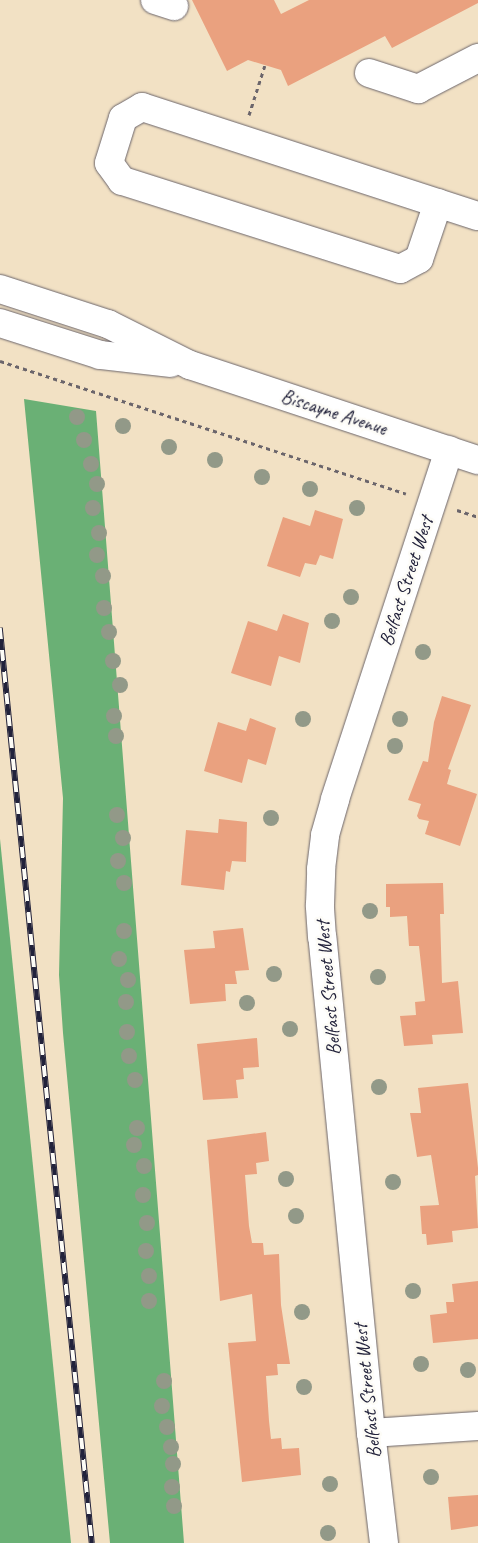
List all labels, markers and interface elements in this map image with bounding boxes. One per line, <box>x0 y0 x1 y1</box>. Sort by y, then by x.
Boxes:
street label: Biscayne Avenue <box>278 384 390 440</box>
street label: Belfast Street West <box>374 513 438 649</box>
street label: Belfast Street West <box>310 919 346 1057</box>
street label: Belfast Street West <box>348 1322 386 1460</box>

